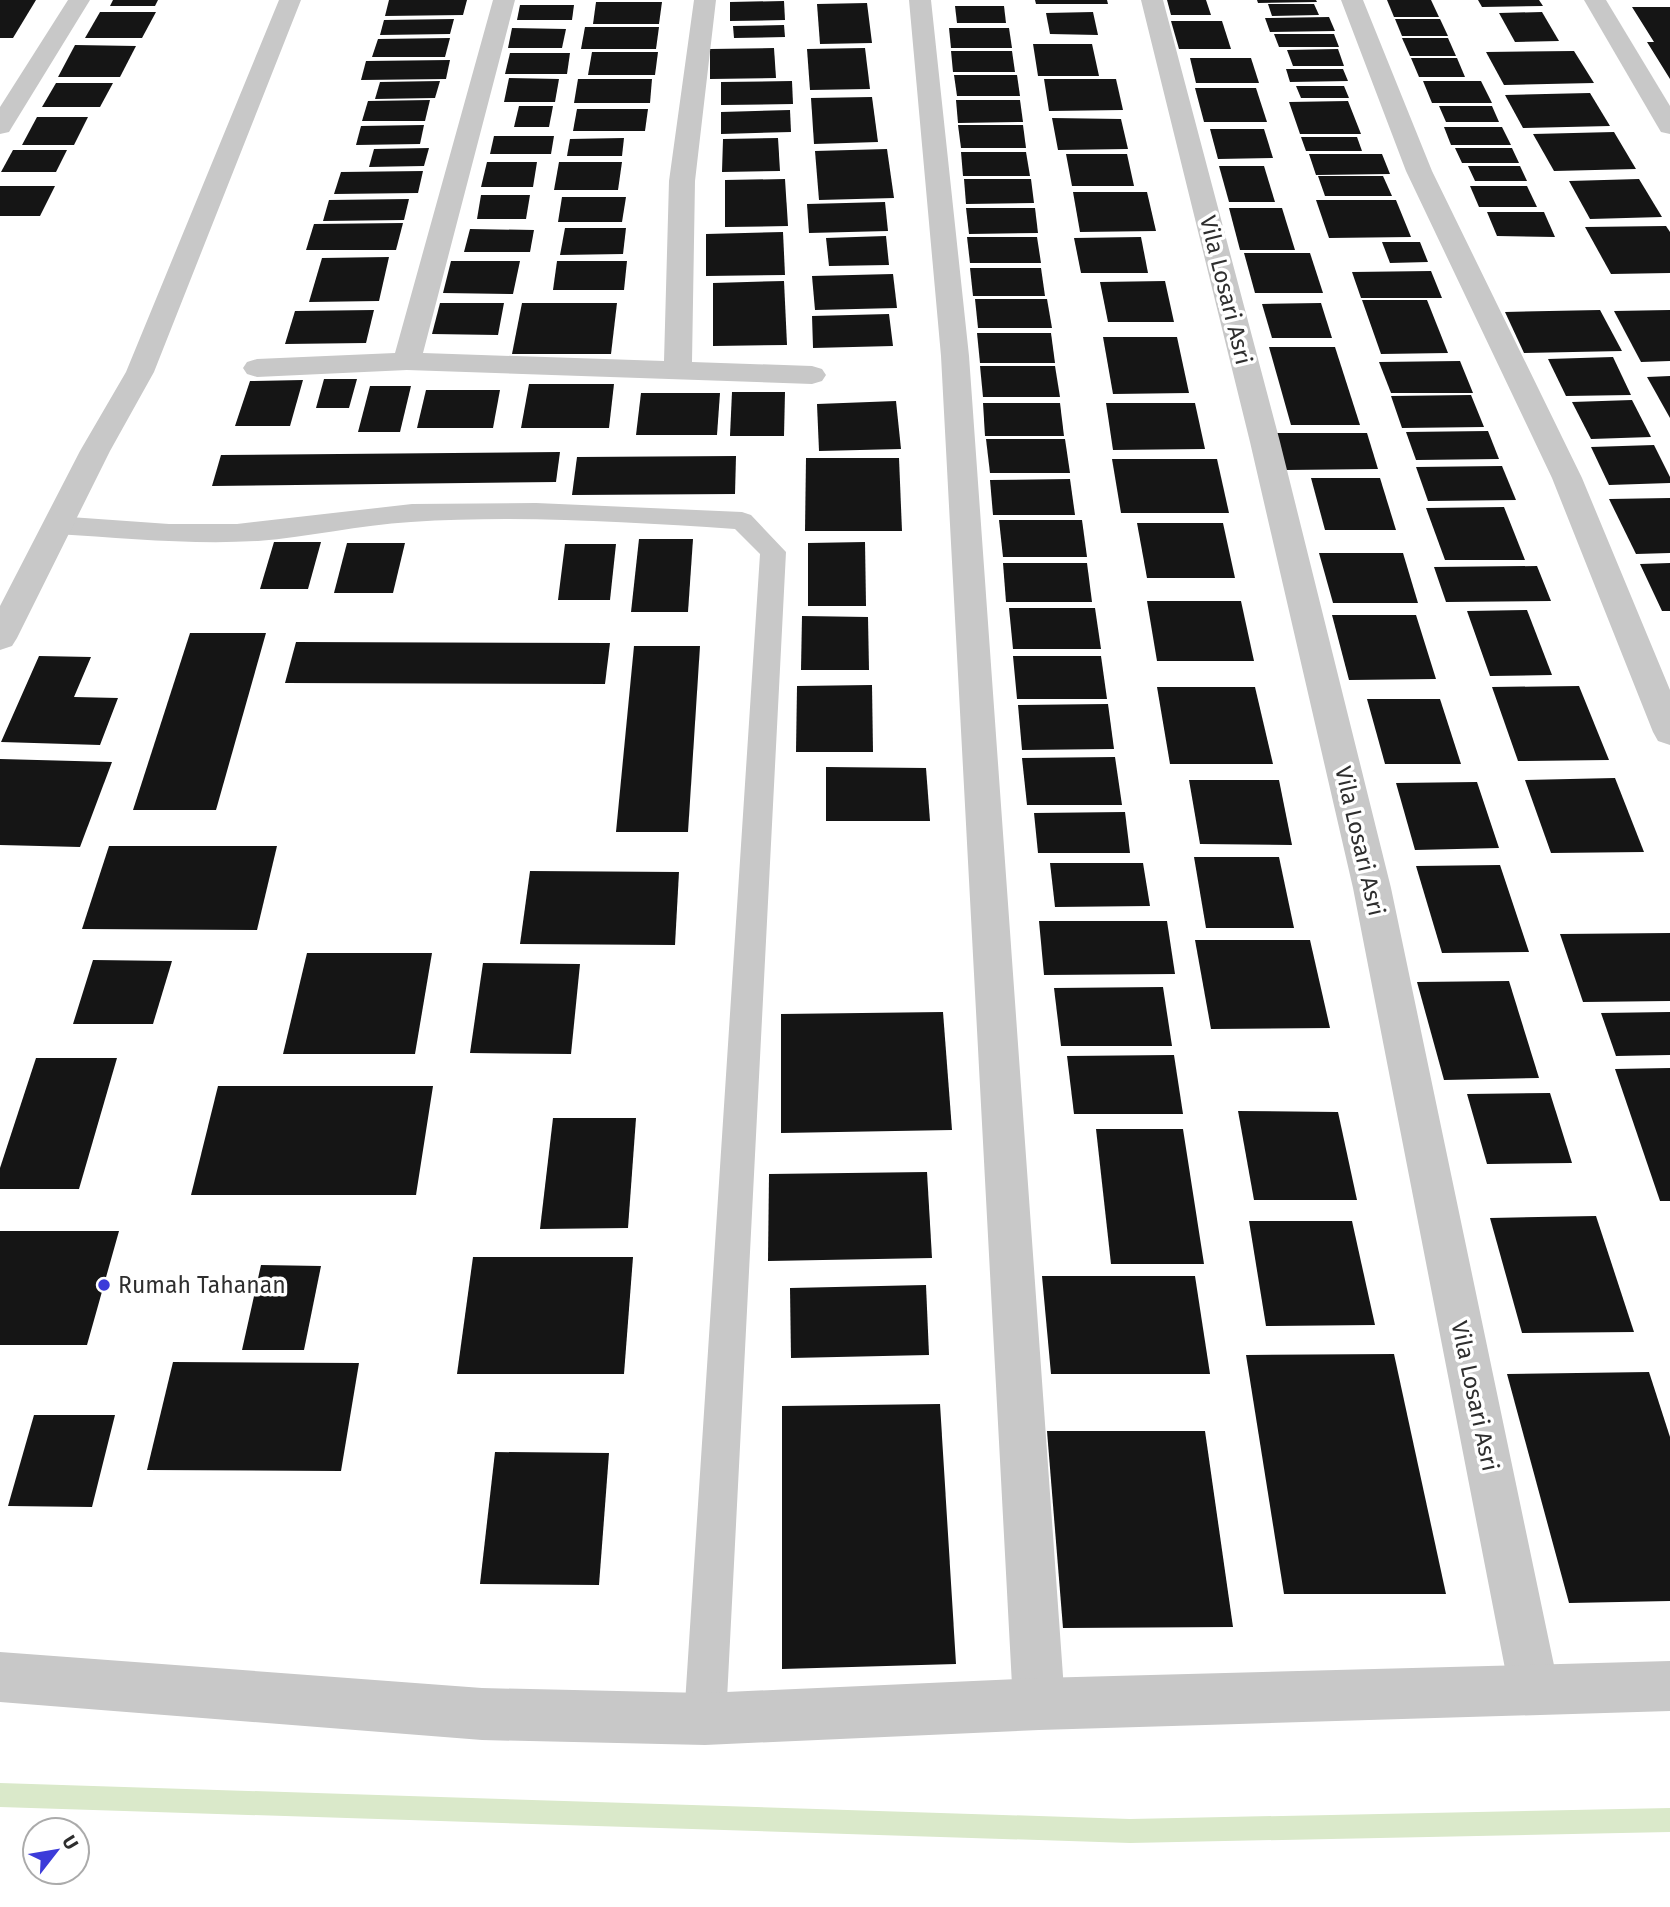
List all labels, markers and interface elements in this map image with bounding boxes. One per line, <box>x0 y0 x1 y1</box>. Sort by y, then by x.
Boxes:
street label: Vila Losari Asri <box>1194 213 1258 367</box>
street label: Vila Losari Asri <box>1329 764 1391 918</box>
place label: Rumah Tahanan <box>118 1271 286 1299</box>
marker: Rumah Tahanan <box>96 1277 112 1293</box>
street label: Vila Losari Asri <box>1445 1318 1505 1474</box>
north arrow <box>21 1816 91 1886</box>
text: U <box>57 1831 83 1854</box>

